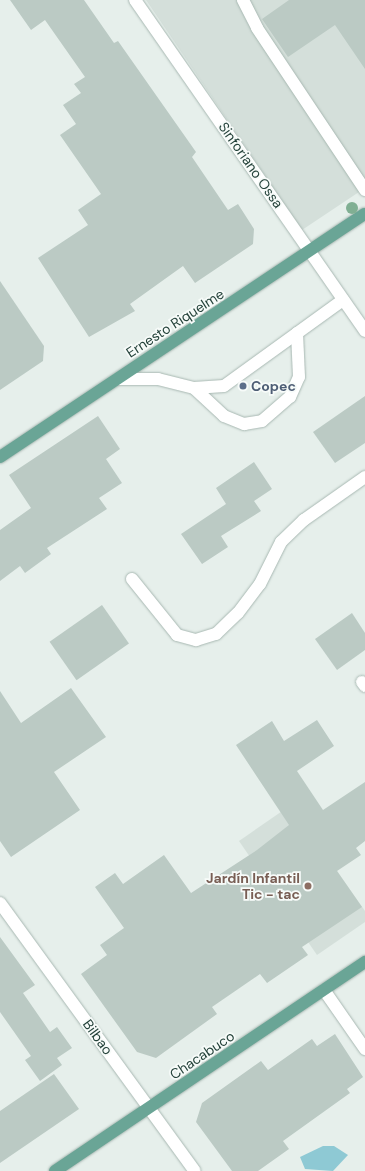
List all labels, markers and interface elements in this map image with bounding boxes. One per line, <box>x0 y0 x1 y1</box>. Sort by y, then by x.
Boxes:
street label: Sinforiano Ossa <box>215 119 287 211</box>
street label: Ernesto Riquelme <box>123 285 227 361</box>
place label: Copec <box>251 378 296 394</box>
marker: Copec <box>238 381 248 391</box>
place label: Jardín Infantil Tic - tac <box>206 870 300 902</box>
marker: Jardín Infantil Tic - tac <box>303 881 313 891</box>
street label: Bilbao <box>80 1016 116 1058</box>
street label: Chacabuco <box>166 1027 238 1083</box>

